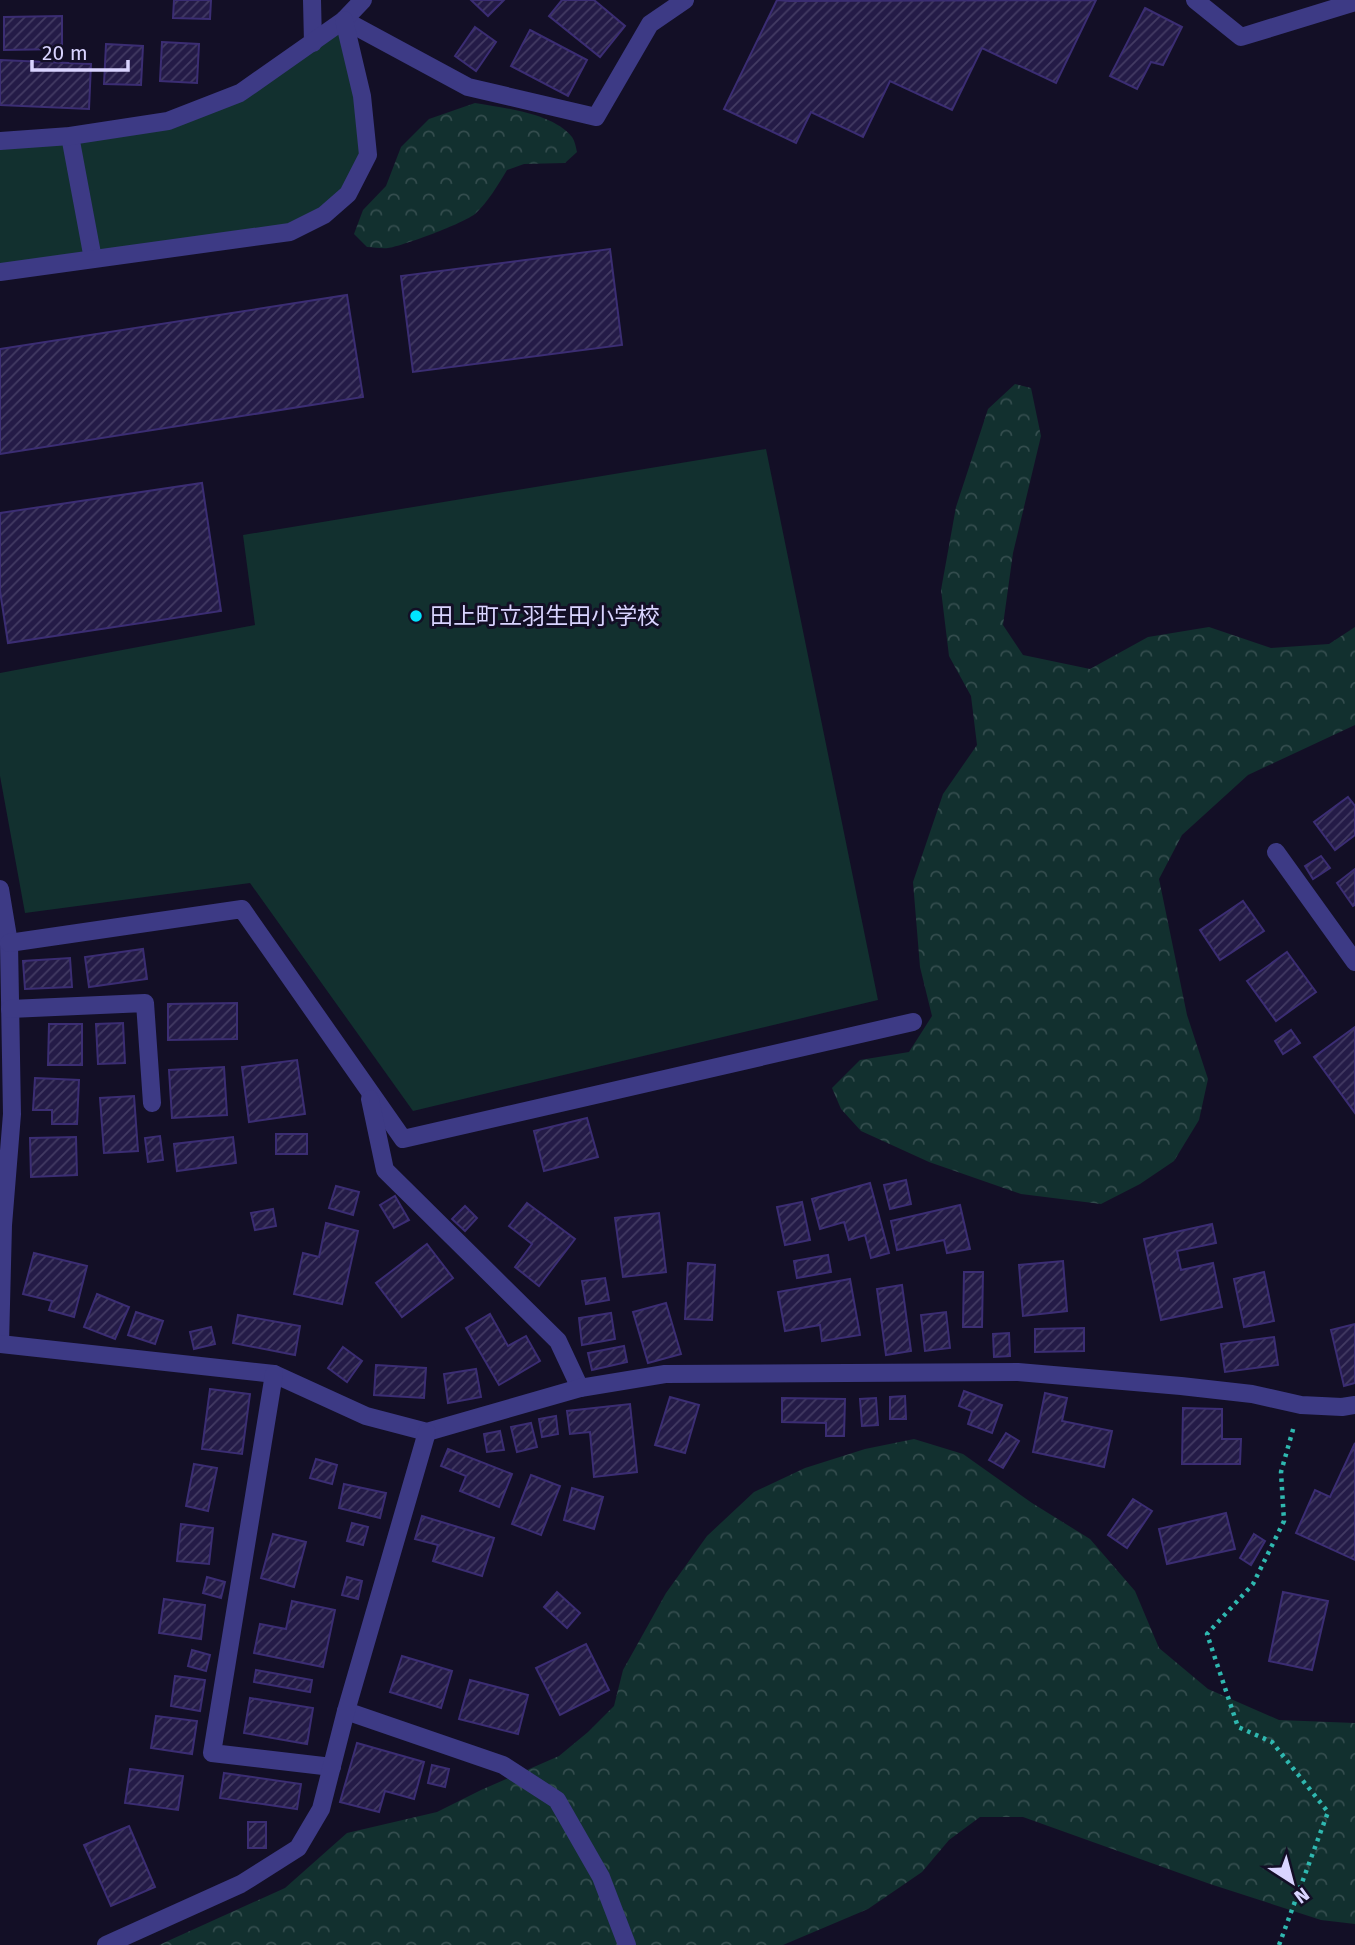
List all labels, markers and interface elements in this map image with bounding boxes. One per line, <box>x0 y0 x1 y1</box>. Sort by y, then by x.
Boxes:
scale bar <box>32 28 128 72</box>
text: 20 m <box>42 40 88 66</box>
place label: 田上町立羽生田小学校 <box>430 602 660 630</box>
marker: 田上町立羽生田小学校 <box>408 608 424 624</box>
north arrow <box>1257 1847 1327 1917</box>
text: N <box>1290 1882 1314 1908</box>

